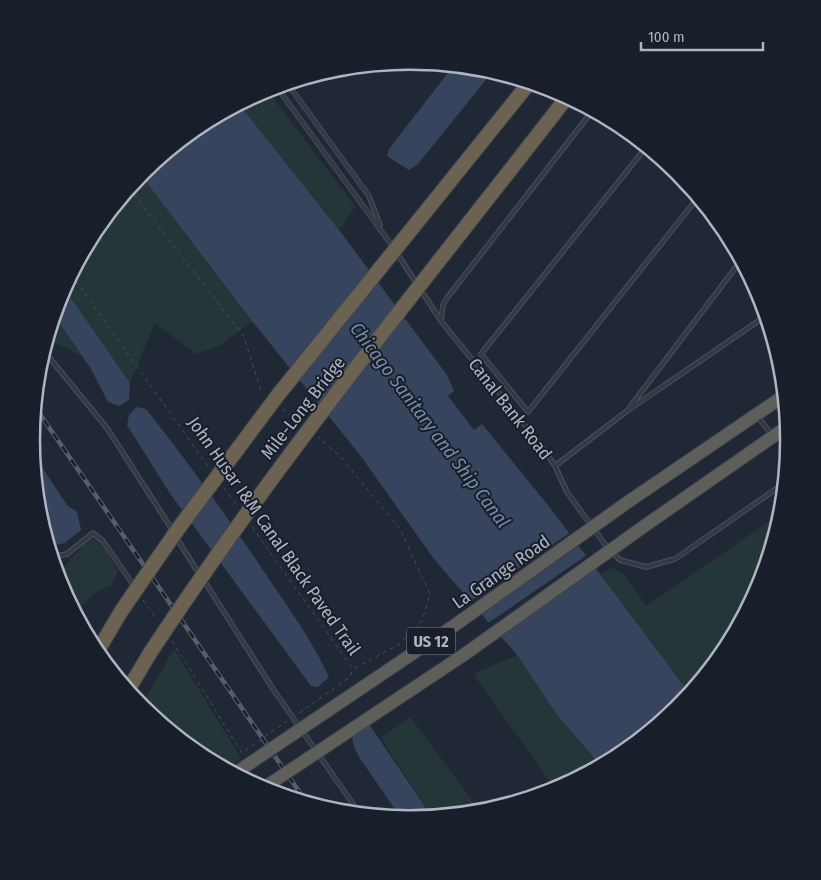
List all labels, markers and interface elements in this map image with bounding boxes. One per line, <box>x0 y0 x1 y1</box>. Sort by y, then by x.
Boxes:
scale bar <box>641 20 764 52</box>
text: 100 m <box>648 28 685 46</box>
water label: Chicago Sanitary and Ship Canal <box>345 318 515 532</box>
street label: Mile-Long Bridge <box>256 352 350 464</box>
street label: Canal Bank Road <box>463 354 557 464</box>
street label: John Husar I&M Canal Black Paved Trail <box>183 412 365 660</box>
street label: La Grange Road <box>448 530 554 614</box>
road number: US 12 <box>407 627 455 654</box>

